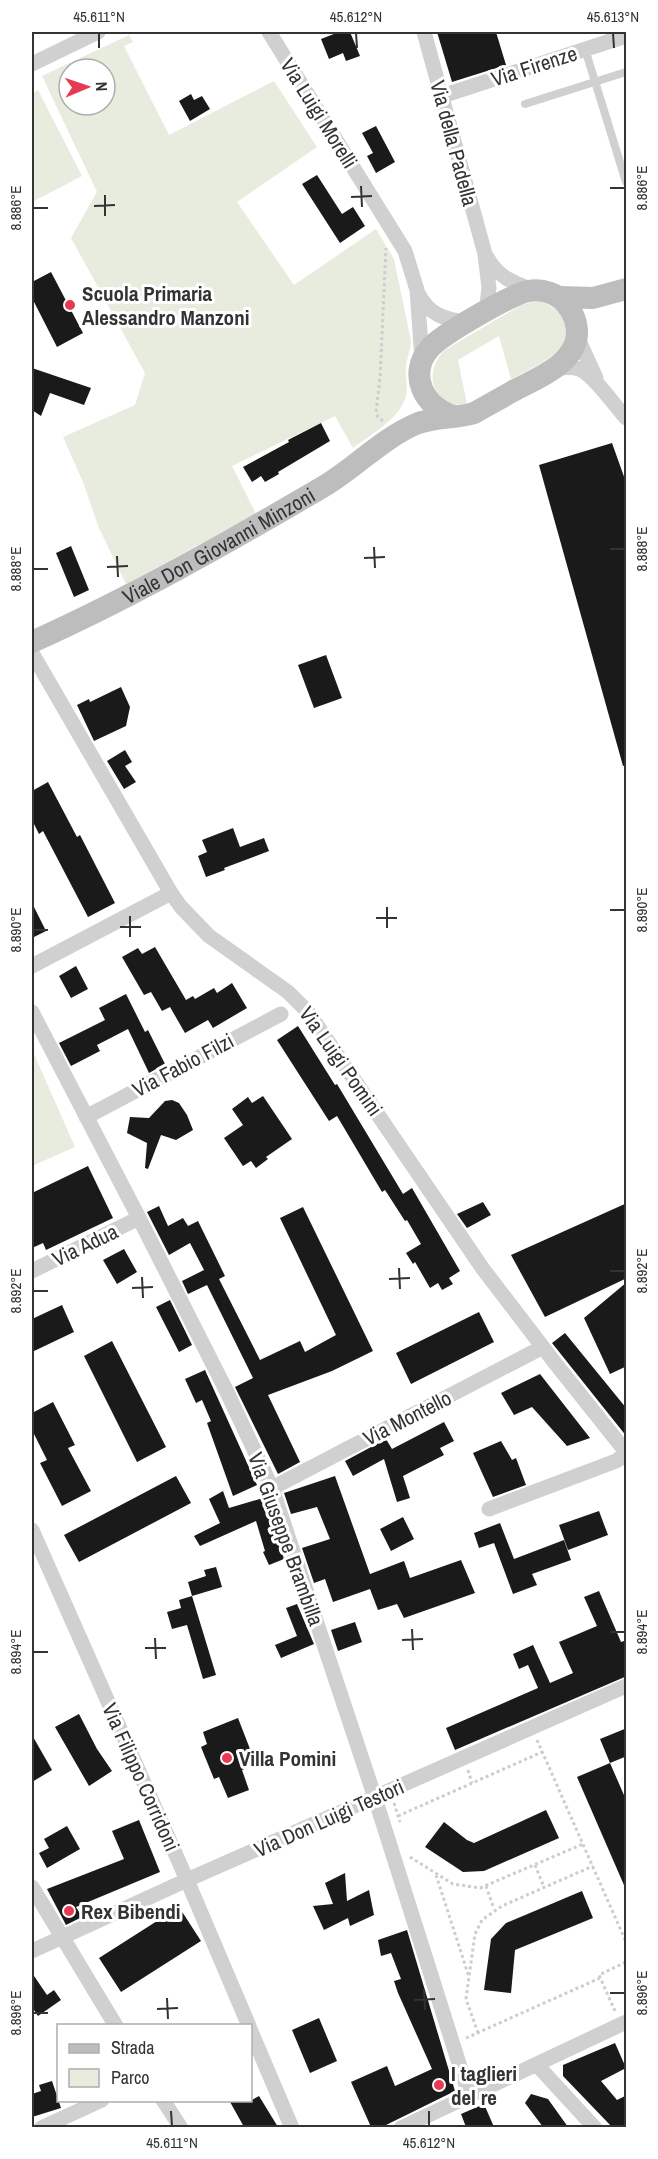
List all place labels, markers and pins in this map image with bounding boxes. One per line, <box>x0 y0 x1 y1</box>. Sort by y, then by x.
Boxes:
place label: Scuola Primaria Alessandro Manzoni <box>82 279 249 332</box>
marker: Scuola Primaria Alessandro Manzoni <box>63 298 77 312</box>
place label: Villa Pomini <box>239 1744 336 1773</box>
marker: Villa Pomini <box>220 1751 234 1765</box>
place label: Rex Bibendi <box>81 1897 181 1926</box>
marker: Rex Bibendi <box>62 1904 76 1918</box>
place label: I taglieri del re <box>451 2059 517 2112</box>
marker: I taglieri del re <box>432 2078 446 2092</box>

